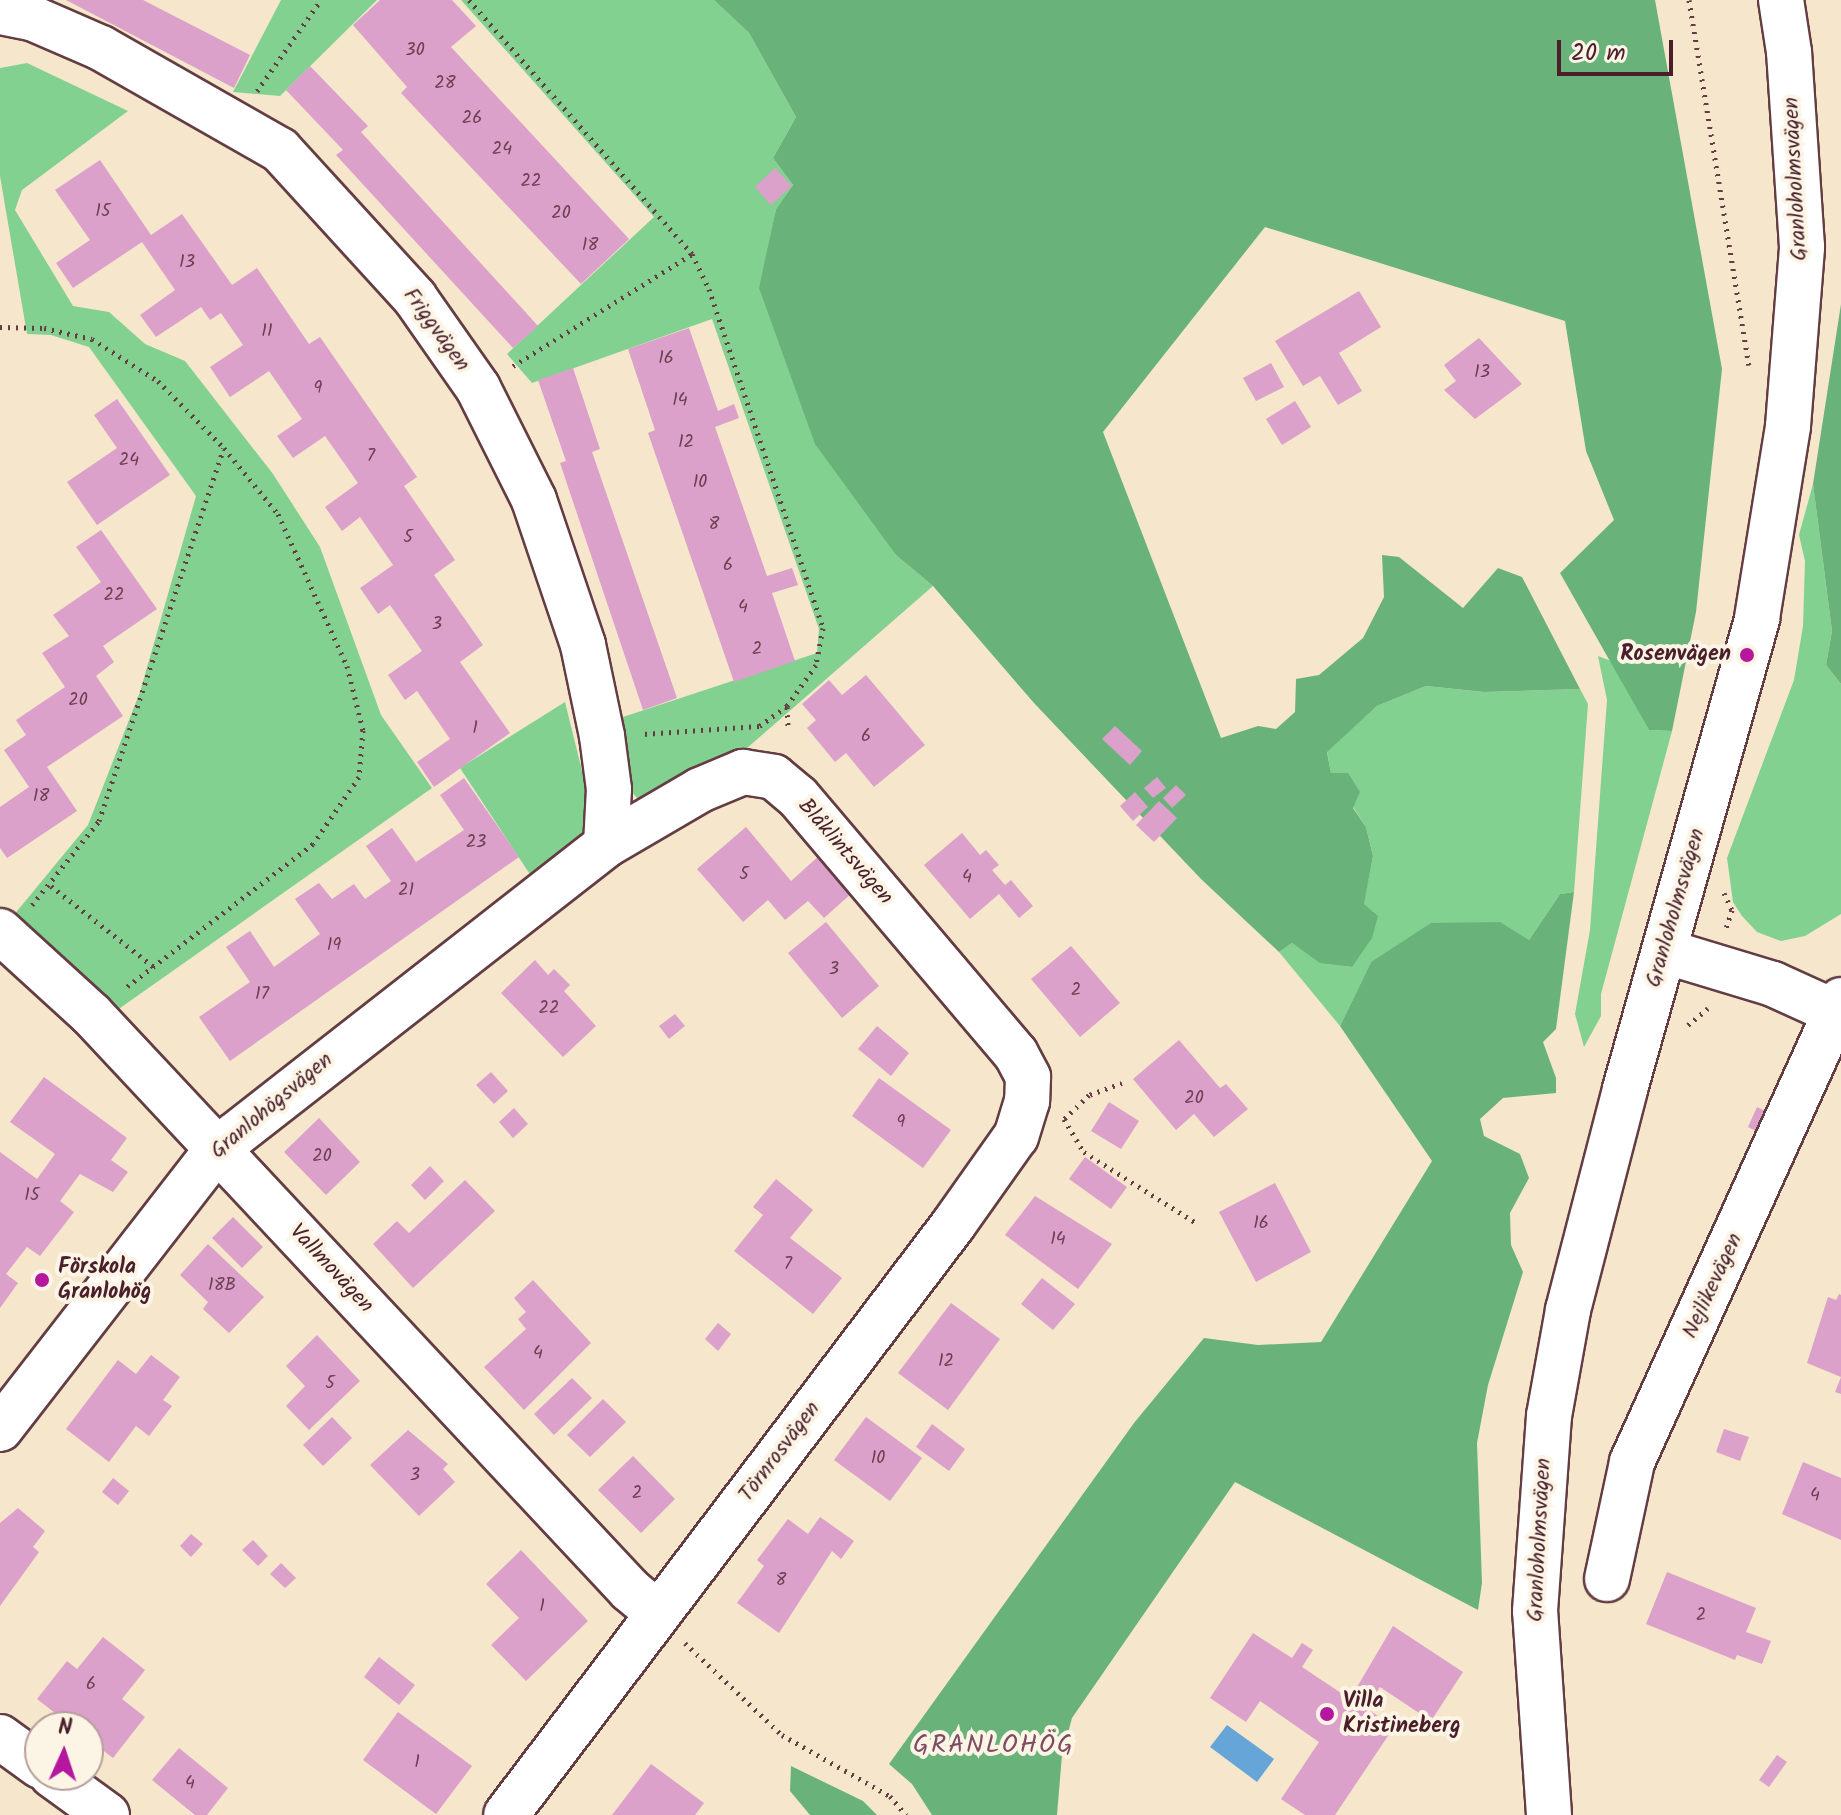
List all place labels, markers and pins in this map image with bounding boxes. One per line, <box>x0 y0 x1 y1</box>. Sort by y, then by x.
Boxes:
place label: Rosenvägen <box>1620 642 1731 668</box>
marker: Rosenvägen <box>1738 646 1756 664</box>
place label: Förskola Granlohög <box>58 1254 151 1306</box>
marker: Förskola Granlohög <box>33 1271 51 1289</box>
place label: Villa Kristineberg <box>1343 1688 1461 1740</box>
marker: Villa Kristineberg <box>1318 1705 1336 1723</box>

